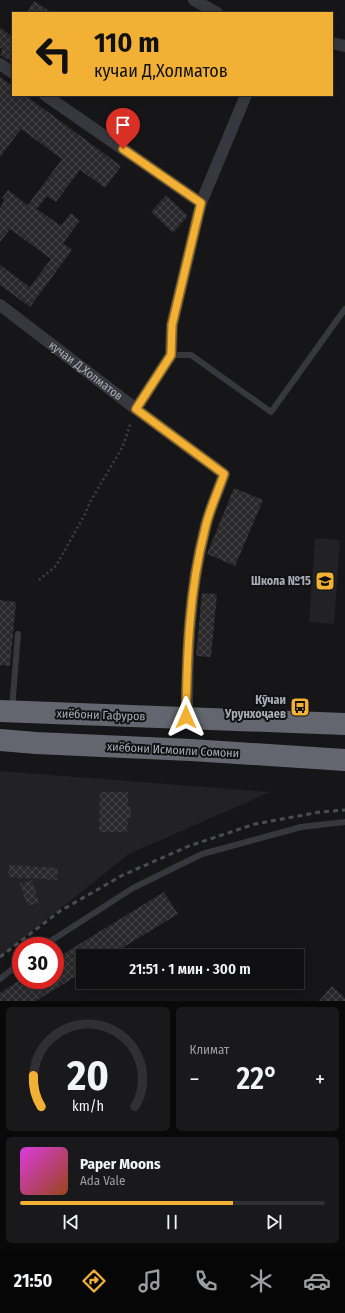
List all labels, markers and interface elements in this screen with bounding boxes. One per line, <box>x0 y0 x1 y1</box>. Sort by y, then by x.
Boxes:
text: 110 m <box>94 26 160 59</box>
icon: left <box>28 28 80 80</box>
text: кучаи Д,Холматов <box>94 60 228 82</box>
pin <box>106 108 140 149</box>
icon: arrive <box>112 114 134 136</box>
street label: кучаи Д,Холматов <box>46 338 126 403</box>
school or university icon: Школа №15 <box>314 570 336 592</box>
place label: Школа №15 <box>251 574 311 588</box>
place label: Кӯчаи Урунхоҷаев <box>224 693 286 721</box>
position arrow <box>165 696 207 738</box>
bus stop icon: Кӯчаи Урунхоҷаев <box>289 696 311 718</box>
street label: хиёбони Гафуров <box>56 706 146 724</box>
street label: хиёбони Исмоили Сомони <box>107 740 239 760</box>
speed limit sign: 30 <box>12 937 64 989</box>
text: 21:51 · 1 мин · 300 m <box>129 960 251 978</box>
text: Климат <box>190 1042 229 1057</box>
text: 20 <box>66 1051 109 1101</box>
text: 22° <box>236 1061 278 1097</box>
text: − <box>190 1066 199 1093</box>
text: + <box>315 1066 325 1093</box>
text: km/h <box>72 1098 104 1115</box>
text: Paper Moons <box>80 1155 161 1173</box>
text: Ada Vale <box>80 1173 125 1188</box>
icon: previous <box>60 1211 82 1233</box>
icon: pause <box>161 1211 183 1233</box>
icon: next <box>263 1211 285 1233</box>
icon: directions <box>80 1267 108 1295</box>
icon: music <box>136 1267 164 1295</box>
icon: phone <box>192 1267 220 1295</box>
icon: climate <box>247 1267 275 1295</box>
icon: car <box>303 1267 331 1295</box>
text: 21:50 <box>14 1270 52 1292</box>

